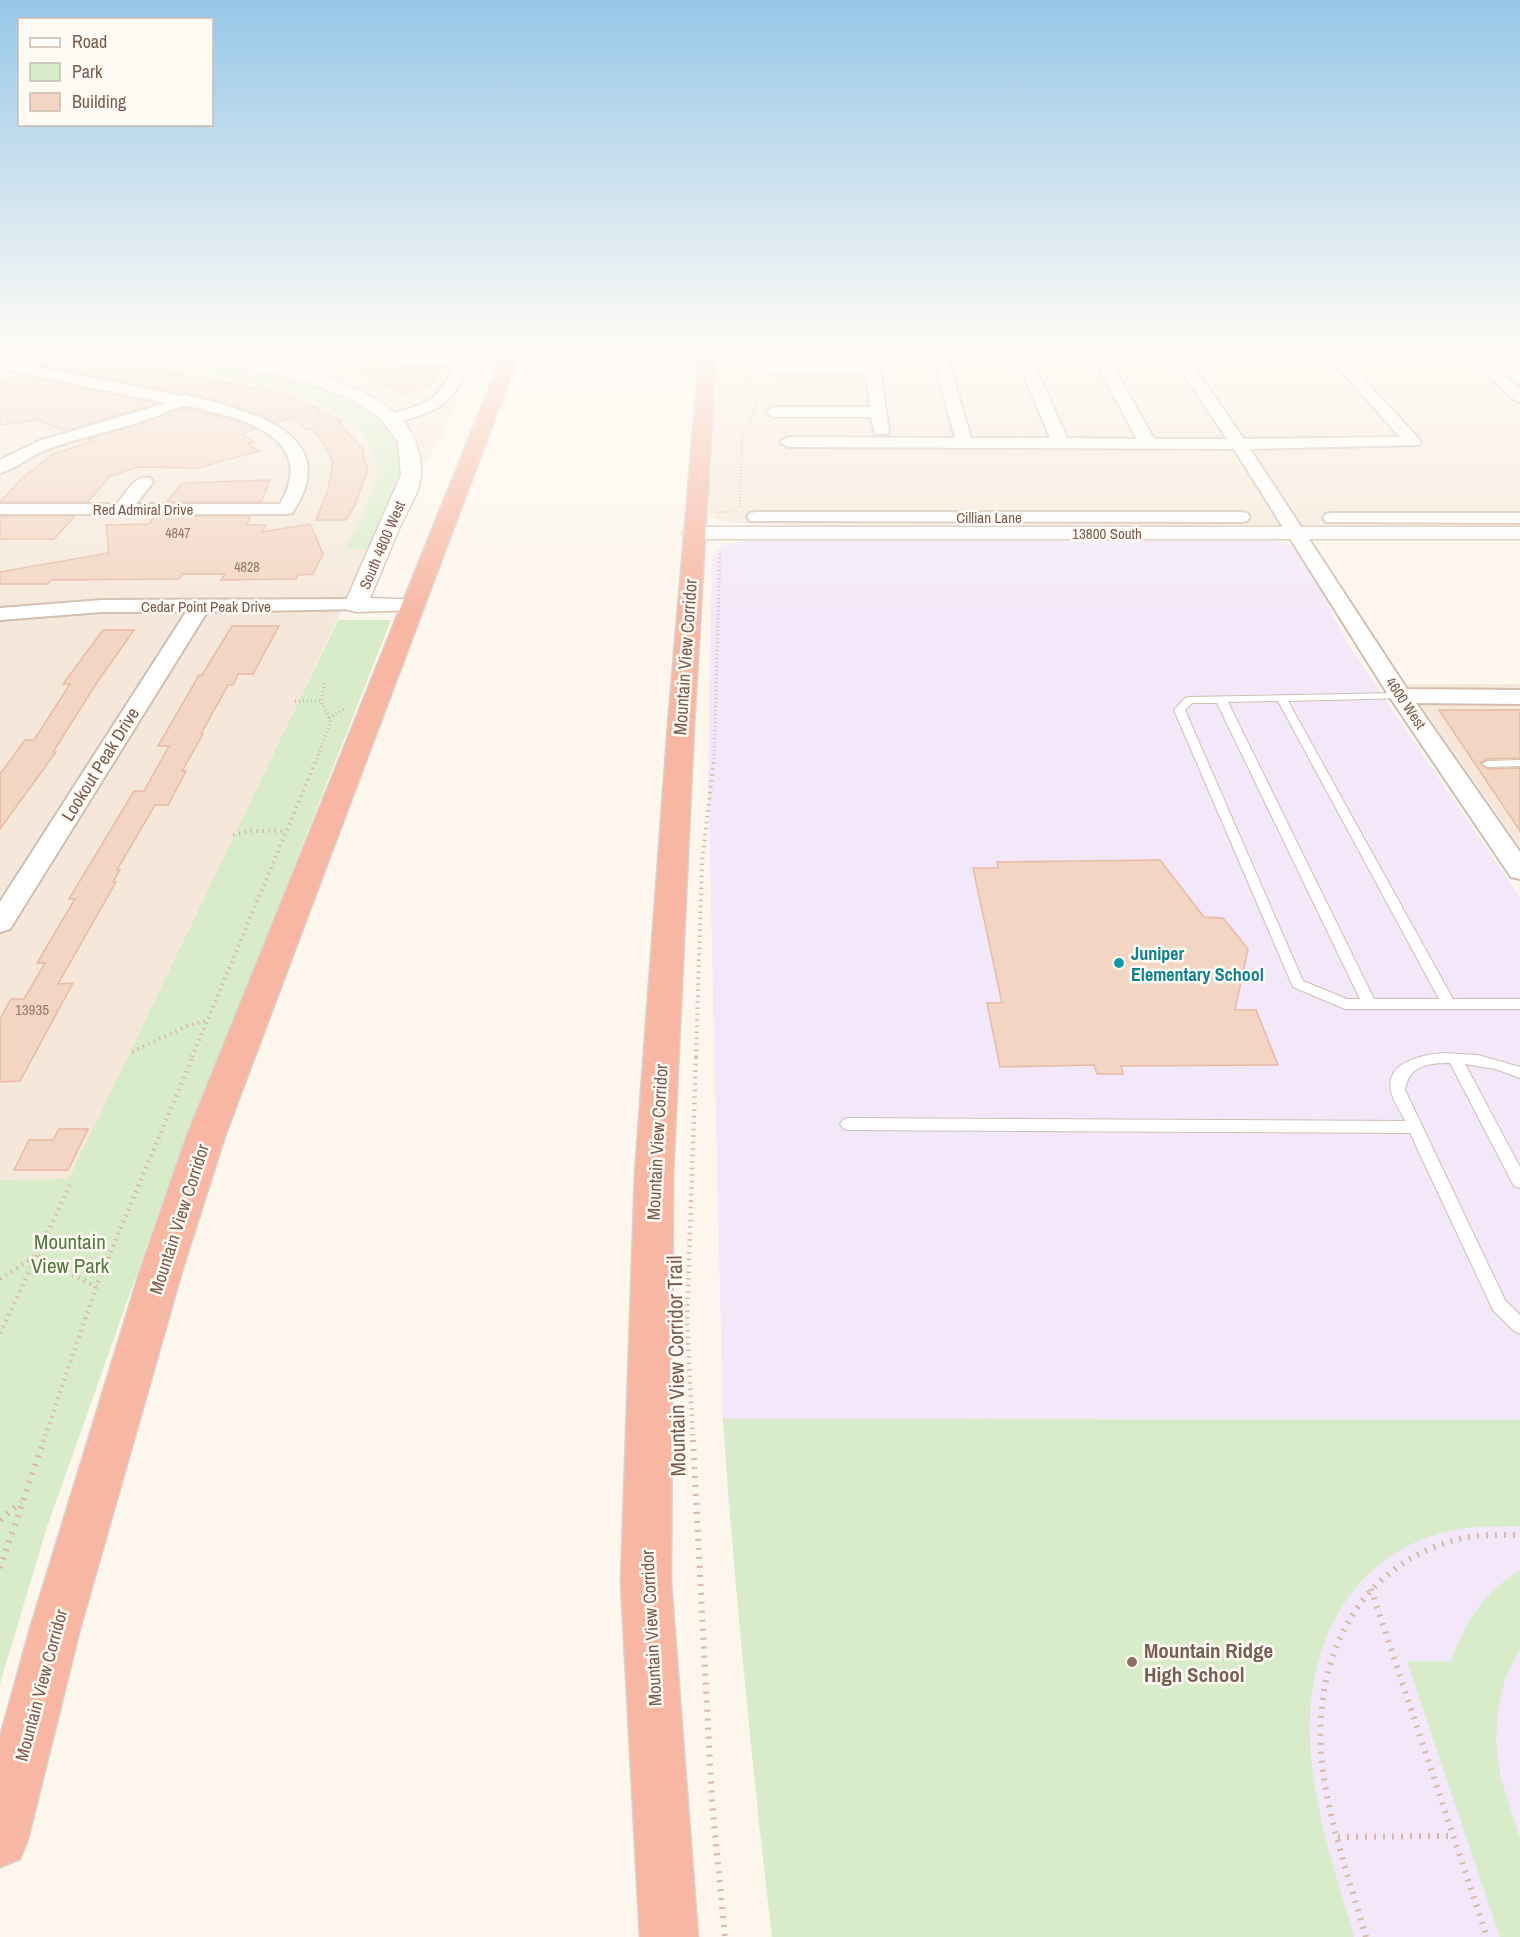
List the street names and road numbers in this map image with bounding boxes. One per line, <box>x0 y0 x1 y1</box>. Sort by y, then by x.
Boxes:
street label: South 4800 West <box>354 497 410 592</box>
street label: Red Admiral Drive <box>93 499 193 520</box>
street label: Cillian Lane <box>956 507 1022 528</box>
street label: 13800 South <box>1072 523 1142 544</box>
street label: Mountain View Corridor <box>667 578 703 736</box>
street label: Cedar Point Peak Drive <box>141 596 271 617</box>
street label: 4600 West <box>1381 673 1431 734</box>
street label: Lookout Peak Drive <box>55 702 145 826</box>
street label: Mountain View Corridor <box>640 1063 674 1221</box>
street label: Mountain View Corridor <box>143 1141 215 1297</box>
street label: Mountain View Corridor Trail <box>660 1255 692 1477</box>
street label: Mountain View Corridor <box>634 1549 668 1707</box>
street label: Mountain View Corridor <box>9 1606 73 1764</box>

